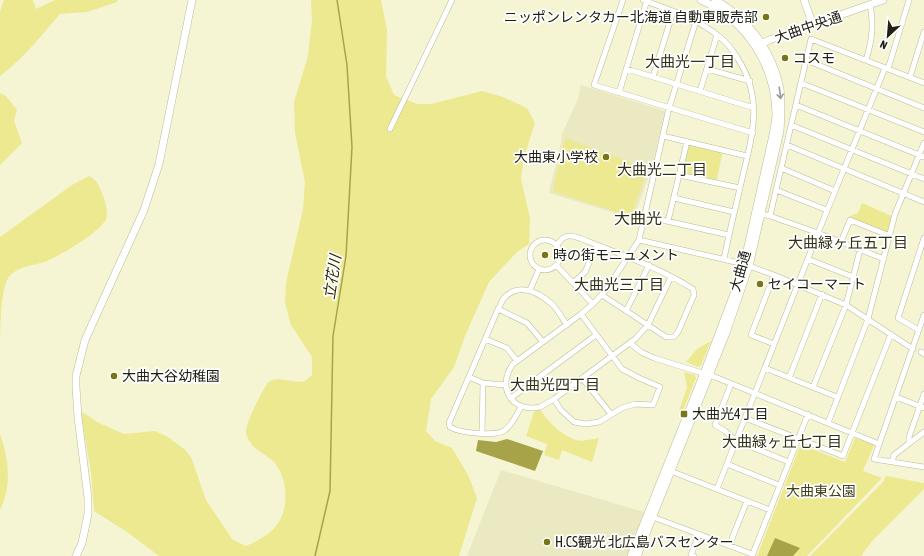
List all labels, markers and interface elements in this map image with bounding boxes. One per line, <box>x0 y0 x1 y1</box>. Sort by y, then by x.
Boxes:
street label: 大曲中央通 <box>772 8 844 46</box>
place label: ニッポンレンタカー北海道 自動車販売部 <box>504 9 758 25</box>
marker: ニッポンレンタカー北海道 自動車販売部 <box>761 12 771 22</box>
north arrow <box>868 16 908 56</box>
text: N <box>878 38 889 52</box>
place label: コスモ <box>793 50 835 66</box>
district label: 大曲光一丁目 <box>645 53 735 70</box>
marker: コスモ <box>780 53 790 63</box>
one-way arrow <box>776 86 784 99</box>
place label: 大曲東小学校 <box>514 149 598 165</box>
marker: 大曲東小学校 <box>601 152 611 162</box>
district label: 大曲光二丁目 <box>617 161 707 178</box>
district label: 大曲光 <box>614 209 662 227</box>
district label: 大曲緑ヶ丘五丁目 <box>788 234 908 251</box>
place label: 時の街モニュメント <box>553 247 679 263</box>
street label: 大曲通 <box>727 249 753 293</box>
marker: 時の街モニュメント <box>540 250 550 260</box>
water label: 立花川 <box>320 251 344 301</box>
district label: 大曲光三丁目 <box>574 276 664 293</box>
place label: セイコーマート <box>768 276 866 292</box>
marker: セイコーマート <box>755 279 765 289</box>
place label: 大曲大谷幼稚園 <box>122 368 220 384</box>
marker: 大曲大谷幼稚園 <box>109 371 119 381</box>
district label: 大曲光四丁目 <box>510 376 600 393</box>
place label: 大曲光4丁目 <box>692 406 769 422</box>
marker: 大曲光4丁目 <box>679 409 689 419</box>
district label: 大曲緑ヶ丘七丁目 <box>722 433 842 450</box>
park label: 大曲東公園 <box>786 483 856 499</box>
place label: H.CS観光 北広島バスセンター <box>555 534 734 550</box>
marker: H.CS観光 北広島バスセンター <box>542 537 552 547</box>

